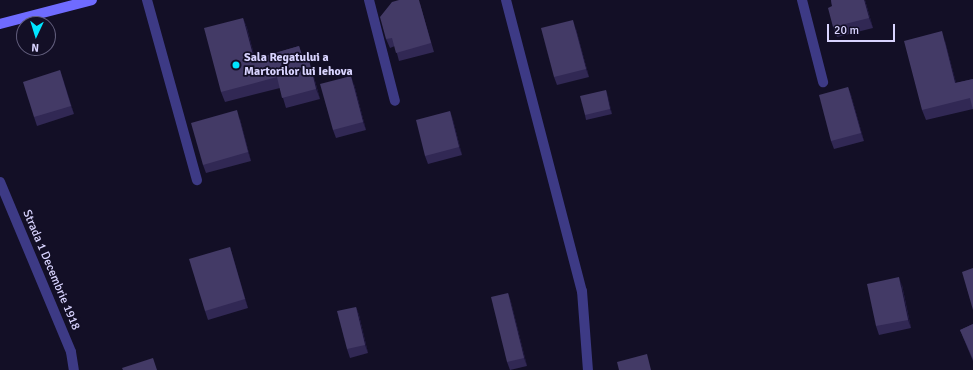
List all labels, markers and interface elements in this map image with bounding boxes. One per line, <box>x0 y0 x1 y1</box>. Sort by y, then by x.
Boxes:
north arrow <box>16 16 56 56</box>
scale bar <box>829 16 897 42</box>
text: 20 m <box>834 23 859 38</box>
text: N <box>31 41 39 54</box>
place label: Sala Regatului a Martorilor lui Iehova <box>244 51 353 79</box>
marker: Sala Regatului a Martorilor lui Iehova <box>231 60 241 70</box>
street label: Strada 1 Decembrie 1918 <box>19 208 83 332</box>

